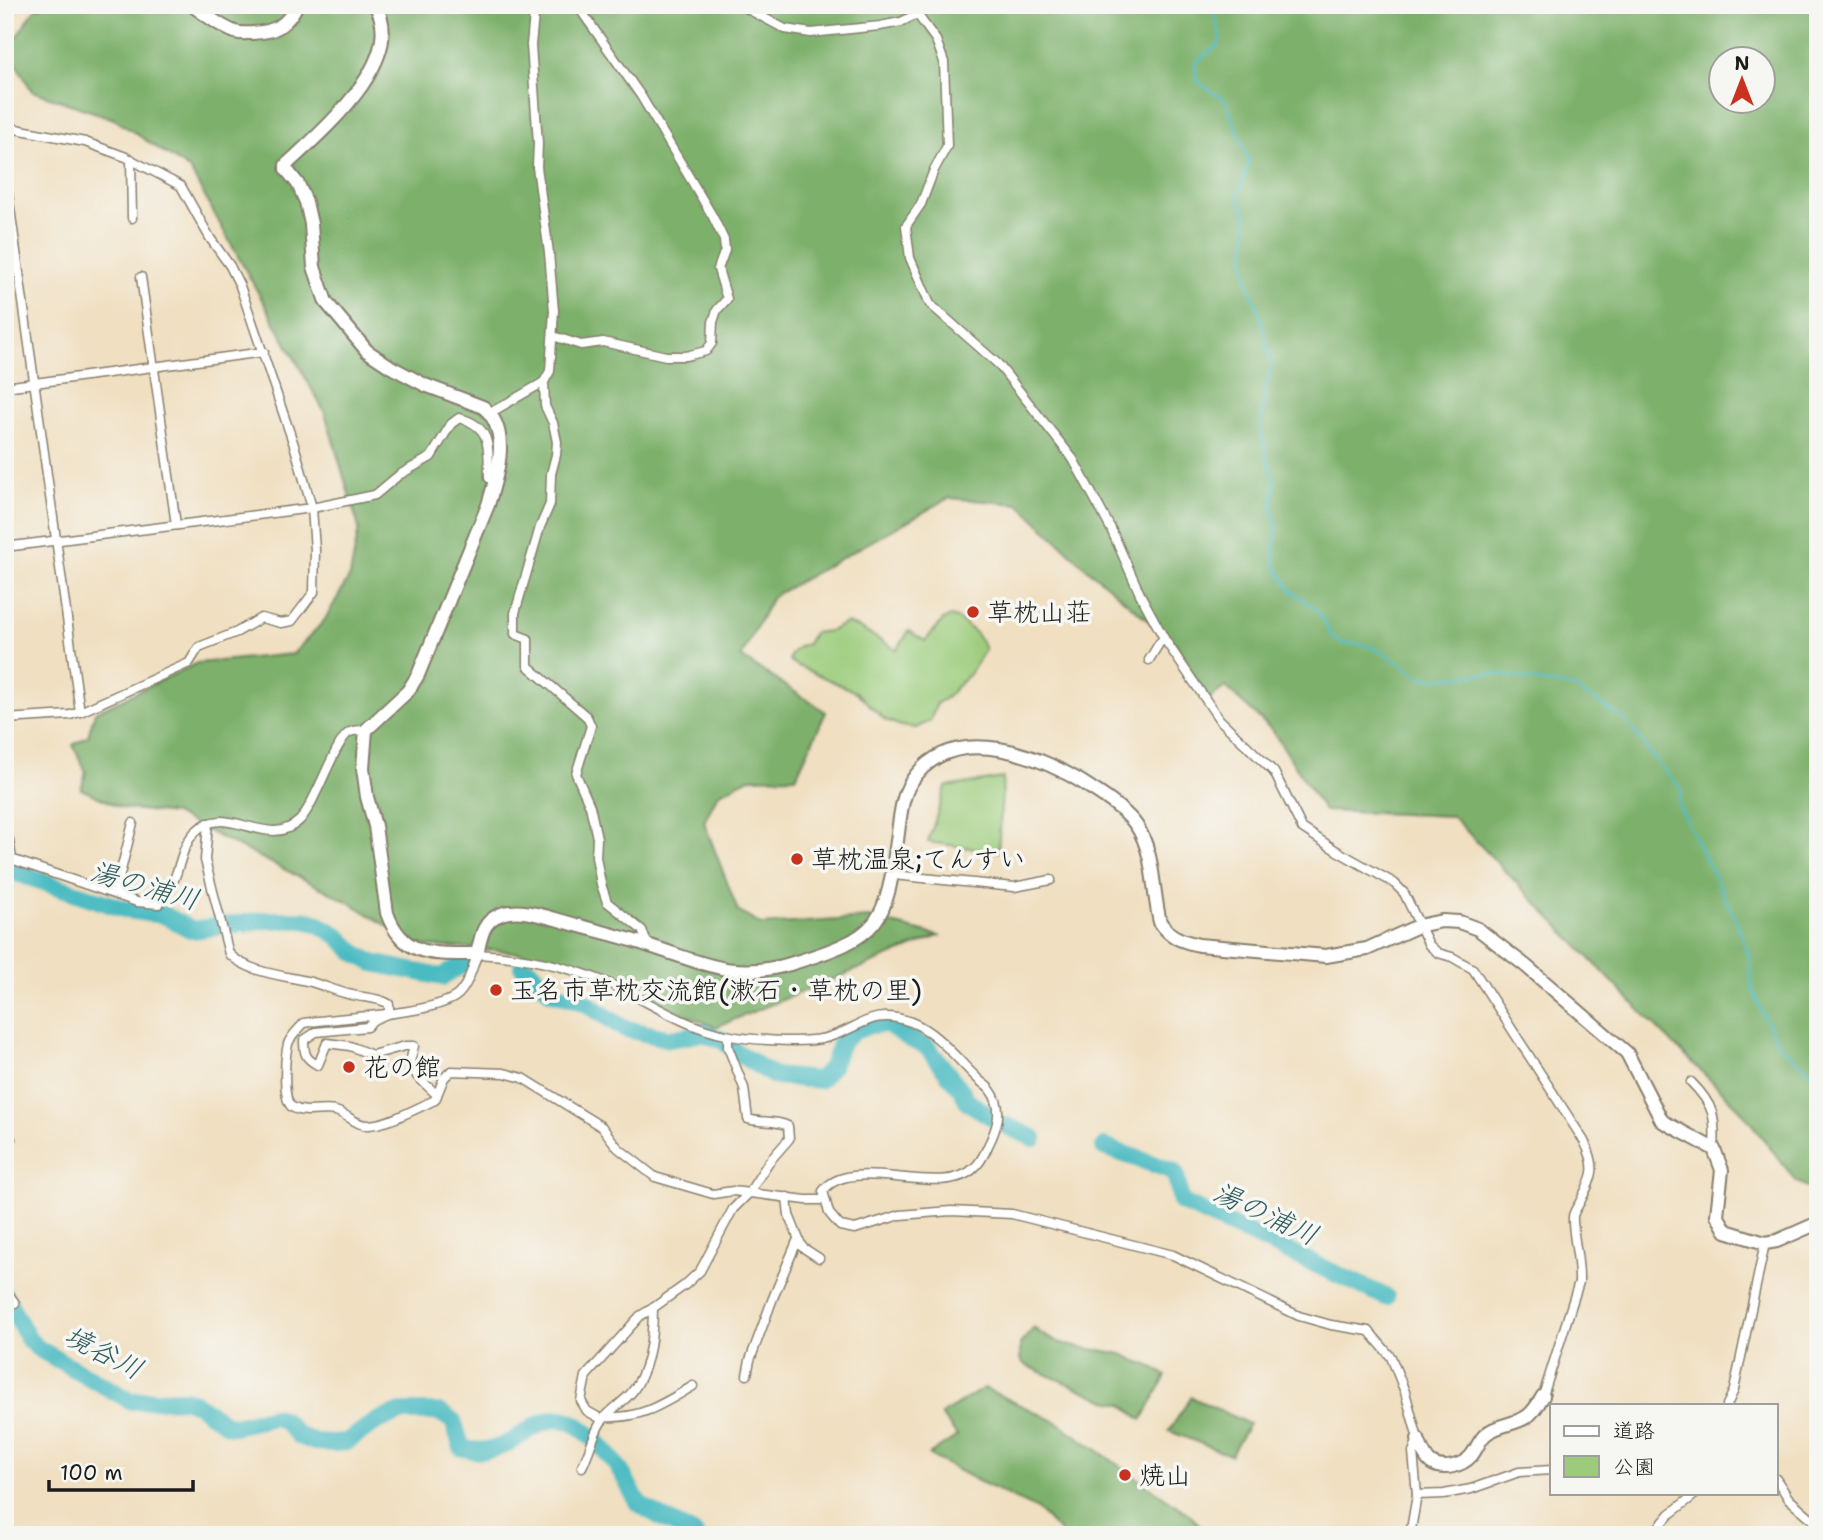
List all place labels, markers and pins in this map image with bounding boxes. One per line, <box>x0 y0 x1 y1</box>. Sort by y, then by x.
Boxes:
place label: 草枕山荘 <box>987 594 1091 629</box>
marker: 草枕山荘 <box>965 604 981 620</box>
place label: 草枕温泉;てんすい <box>811 841 1025 876</box>
marker: 草枕温泉;てんすい <box>789 851 805 867</box>
place label: 玉名市草枕交流館(漱石・草枕の里) <box>510 972 922 1007</box>
marker: 玉名市草枕交流館(漱石・草枕の里) <box>488 982 504 998</box>
place label: 花の館 <box>363 1049 441 1084</box>
marker: 花の館 <box>341 1059 357 1075</box>
place label: 焼山 <box>1139 1457 1191 1492</box>
marker: 焼山 <box>1117 1467 1133 1483</box>

